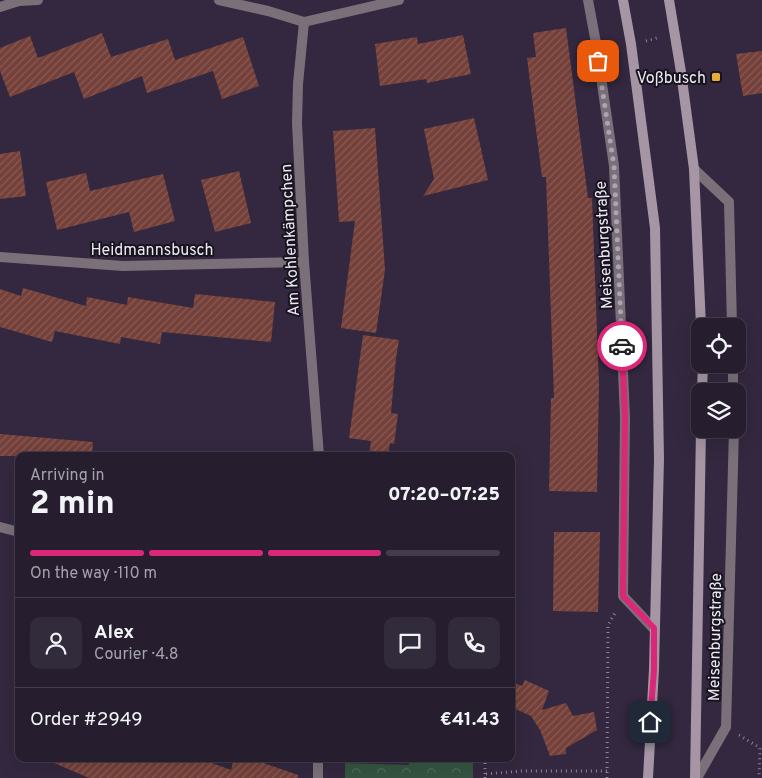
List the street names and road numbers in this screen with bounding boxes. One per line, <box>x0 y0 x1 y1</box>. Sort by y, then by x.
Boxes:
street label: Am Kohlenkämpchen <box>277 163 305 317</box>
street label: Meisenburgstraße <box>592 180 618 309</box>
street label: Heidmannsbusch <box>90 241 214 261</box>
street label: Meisenburgstraße <box>705 573 727 701</box>

